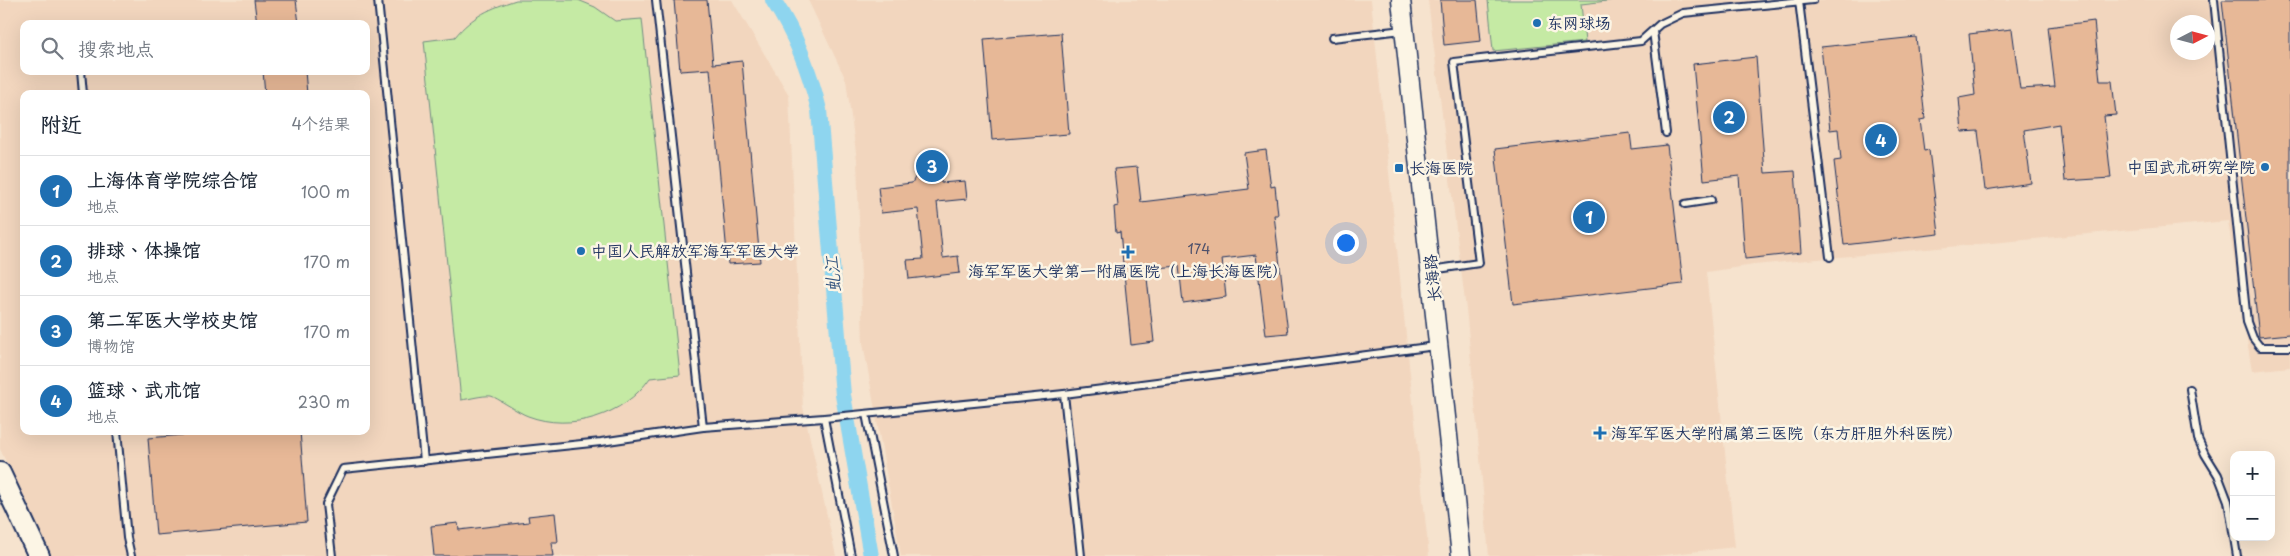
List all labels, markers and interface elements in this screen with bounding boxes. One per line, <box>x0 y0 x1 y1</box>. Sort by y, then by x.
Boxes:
place label: 东网球场 <box>1547 10 1611 34</box>
north arrow <box>2170 15 2215 60</box>
marker: 东网球场 <box>1531 17 1543 29</box>
search box <box>20 20 370 75</box>
icon: search <box>38 34 66 62</box>
text: 搜索地点 <box>78 34 154 62</box>
pin: 2 <box>1713 98 1745 136</box>
text: 附近 <box>40 107 82 139</box>
text: 4个结果 <box>291 111 350 135</box>
pin: 4 <box>1865 121 1897 159</box>
pin: 3 <box>916 147 948 185</box>
place label: 中国武术研究学院 <box>2127 154 2255 178</box>
place label: 长海医院 <box>1409 155 1473 179</box>
marker: 中国武术研究学院 <box>2259 161 2271 173</box>
marker: 长海医院 <box>1393 162 1405 174</box>
text: 上海体育学院综合馆 <box>87 165 258 193</box>
text: 1 <box>52 179 60 203</box>
text: 100 m <box>301 179 350 203</box>
text: 地点 <box>87 193 119 217</box>
pin: 1 <box>1573 198 1605 236</box>
your location <box>1333 230 1359 256</box>
text: 排球、体操馆 <box>87 235 201 263</box>
place label: 中国人民解放军海军军医大学 <box>591 238 799 262</box>
house number: 174 <box>1187 238 1211 259</box>
marker: 中国人民解放军海军军医大学 <box>575 245 587 257</box>
marker: 海军军医大学第一附属医院（上海长海医院） <box>1121 245 1135 259</box>
text: 2 <box>50 249 62 273</box>
text: 170 m <box>304 249 350 273</box>
street label: 长海路 <box>1417 253 1445 303</box>
water label: 虬江 <box>816 254 847 293</box>
place label: 海军军医大学第一附属医院（上海长海医院） <box>968 258 1288 282</box>
text: 地点 <box>87 263 119 287</box>
text: 第二军医大学校史馆 <box>87 305 258 333</box>
text: 3 <box>51 319 61 343</box>
text: 170 m <box>304 319 350 343</box>
text: 博物馆 <box>87 333 135 357</box>
text: 篮球、武术馆 <box>87 375 201 403</box>
text: 4 <box>51 389 61 413</box>
text: 230 m <box>298 389 350 413</box>
text: 地点 <box>87 403 119 427</box>
place label: 海军军医大学附属第三医院（东方肝胆外科医院） <box>1611 420 1963 444</box>
marker: 海军军医大学附属第三医院（东方肝胆外科医院） <box>1593 426 1607 440</box>
map controls <box>2230 451 2275 541</box>
button: + <box>2230 451 2275 496</box>
button: − <box>2230 496 2275 541</box>

